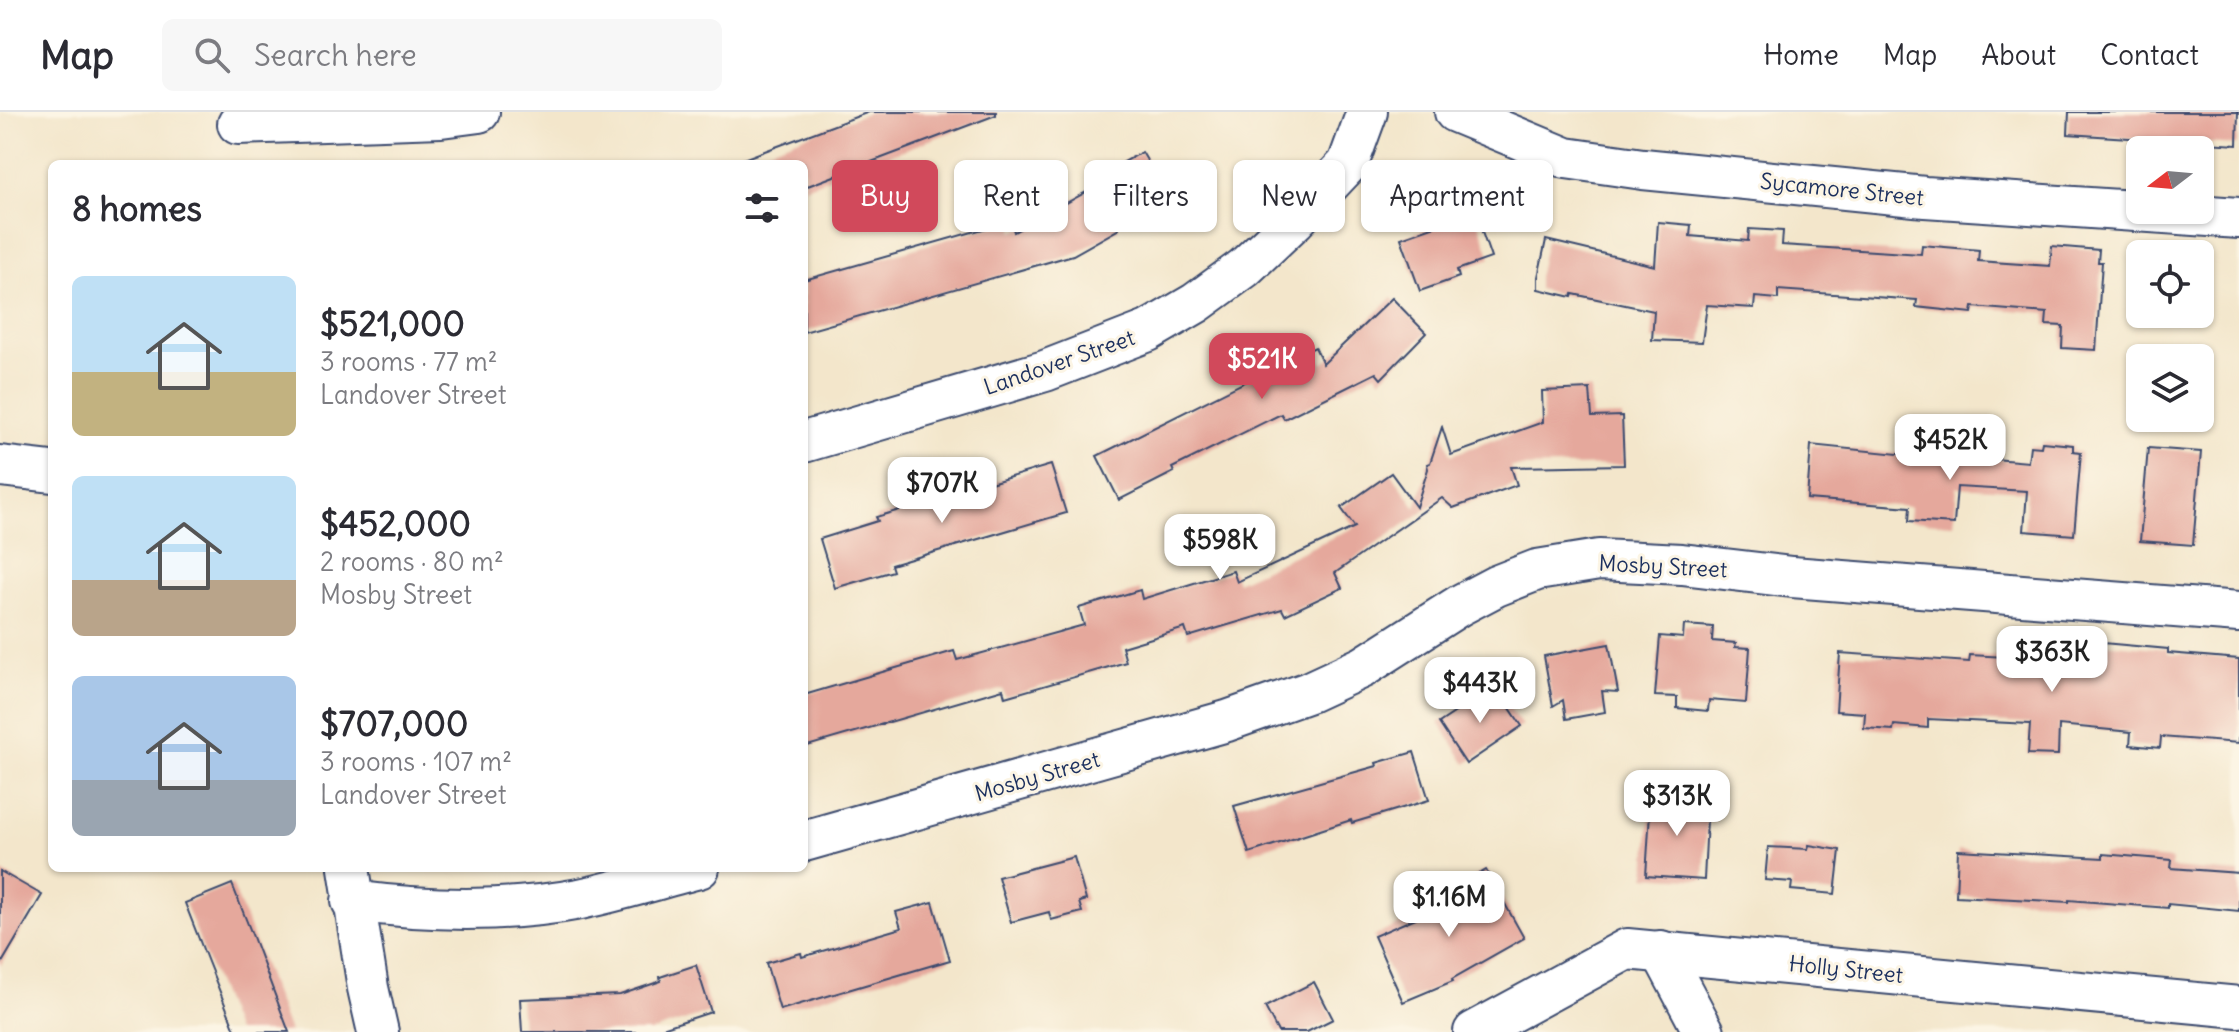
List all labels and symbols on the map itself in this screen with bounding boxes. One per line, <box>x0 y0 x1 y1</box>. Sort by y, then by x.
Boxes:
north arrow <box>2126 136 2214 224</box>
street label: Sycamore Street <box>1759 166 1925 212</box>
street label: Landover Street <box>980 323 1138 401</box>
pin: $521K <box>1206 333 1318 401</box>
pin: $452K <box>1894 414 2006 482</box>
pin: $707K <box>886 457 998 525</box>
pin: $598K <box>1164 514 1276 582</box>
street label: Mosby Street <box>1598 549 1728 583</box>
pin: $363K <box>1996 626 2108 694</box>
pin: $443K <box>1424 657 1536 725</box>
street label: Mosby Street <box>971 745 1103 807</box>
pin: $313K <box>1621 770 1733 838</box>
pin: $1.16M <box>1384 871 1514 939</box>
street label: Holly Street <box>1788 949 1904 989</box>

